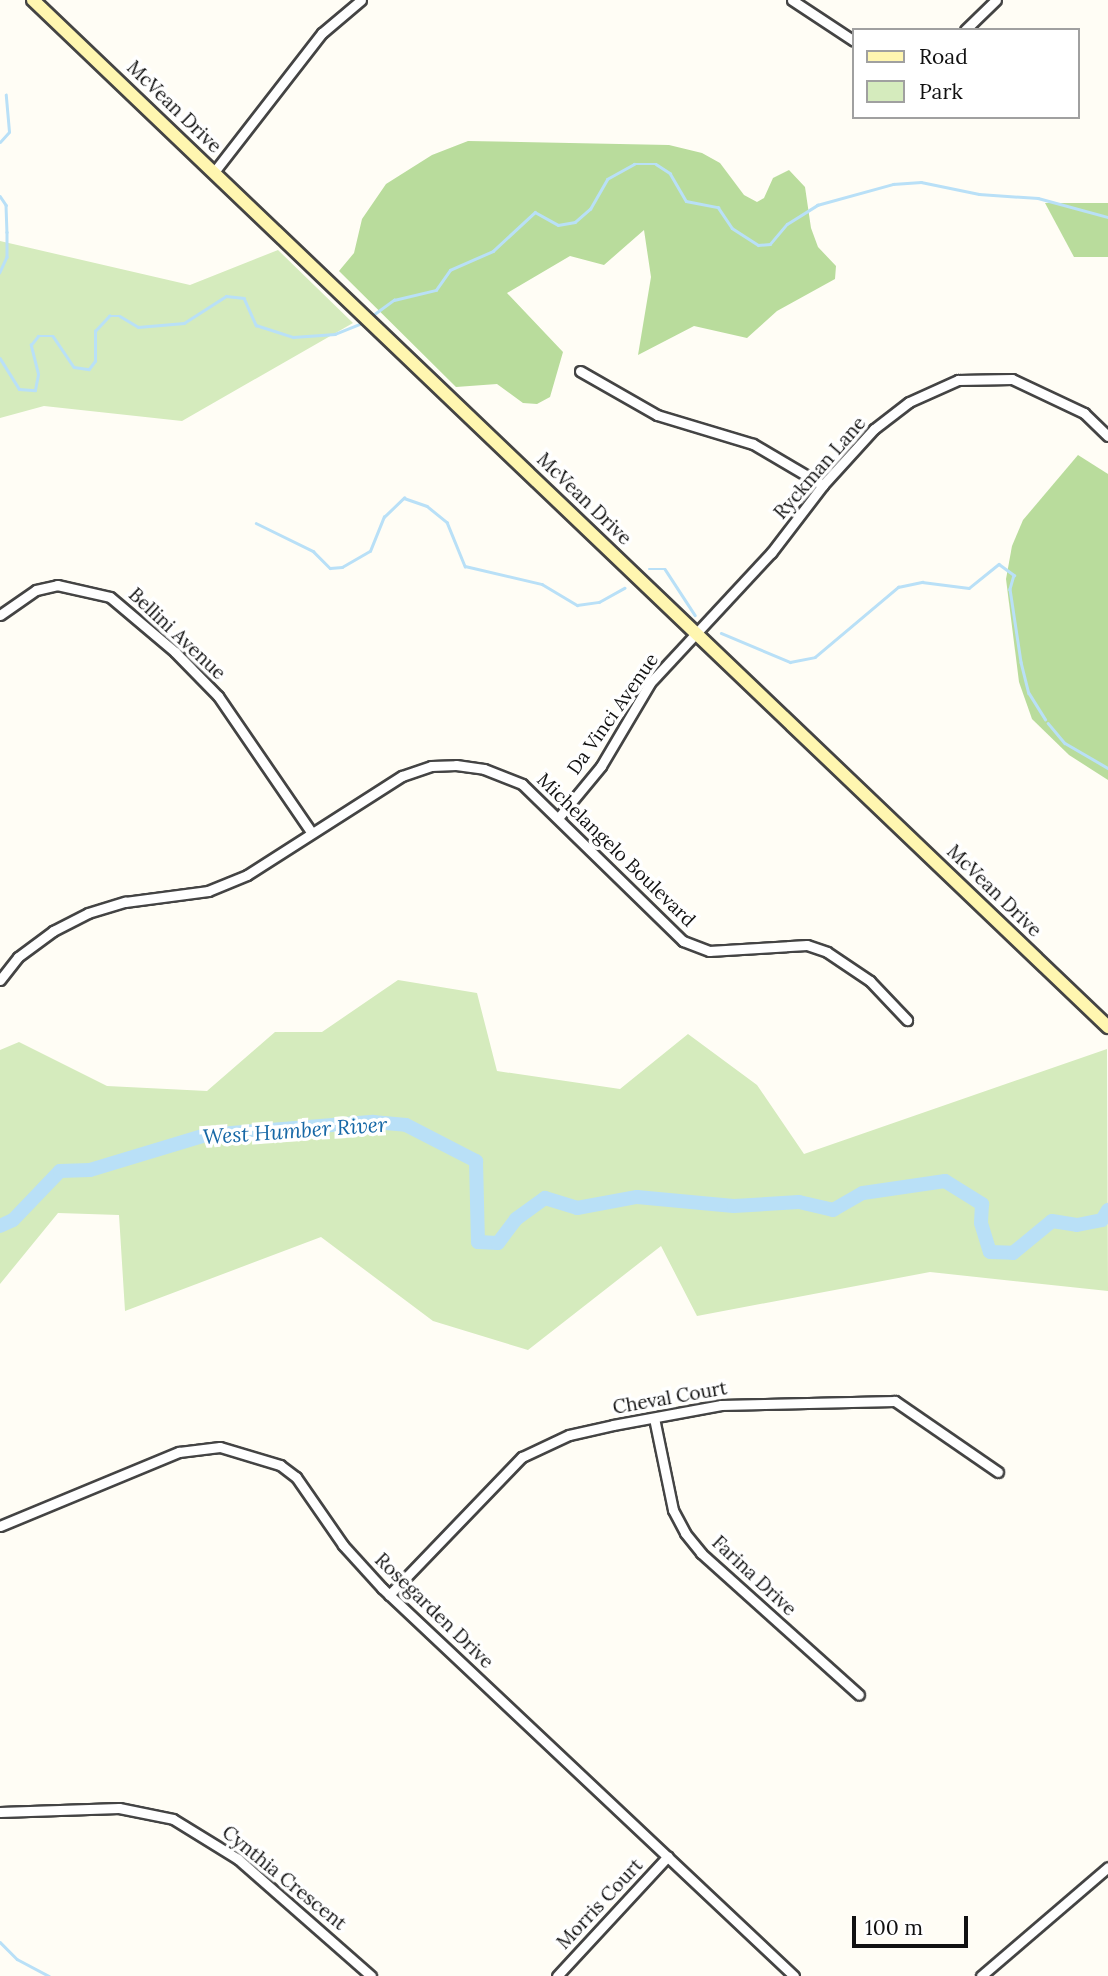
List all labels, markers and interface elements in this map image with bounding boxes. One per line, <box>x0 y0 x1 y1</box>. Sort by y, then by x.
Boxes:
legend <box>852 28 1080 119</box>
text: Road <box>919 43 968 70</box>
street label: McVean Drive <box>122 56 226 158</box>
text: Park <box>919 78 963 105</box>
street label: Ryckman Lane <box>769 412 871 524</box>
street label: McVean Drive <box>532 448 636 550</box>
street label: Bellini Avenue <box>124 583 230 685</box>
street label: Da Vinci Avenue <box>563 649 663 779</box>
street label: Michelangelo Boulevard <box>532 768 700 932</box>
street label: McVean Drive <box>942 840 1046 942</box>
water label: West Humber River <box>202 1112 388 1150</box>
street label: Cheval Court <box>611 1377 729 1419</box>
street label: Farina Drive <box>707 1531 801 1621</box>
street label: Rosegarden Drive <box>370 1549 498 1673</box>
street label: Cynthia Crescent <box>217 1821 351 1935</box>
street label: Morris Court <box>552 1854 648 1954</box>
scale bar <box>856 1902 972 1946</box>
text: 100 m <box>865 1914 923 1941</box>

